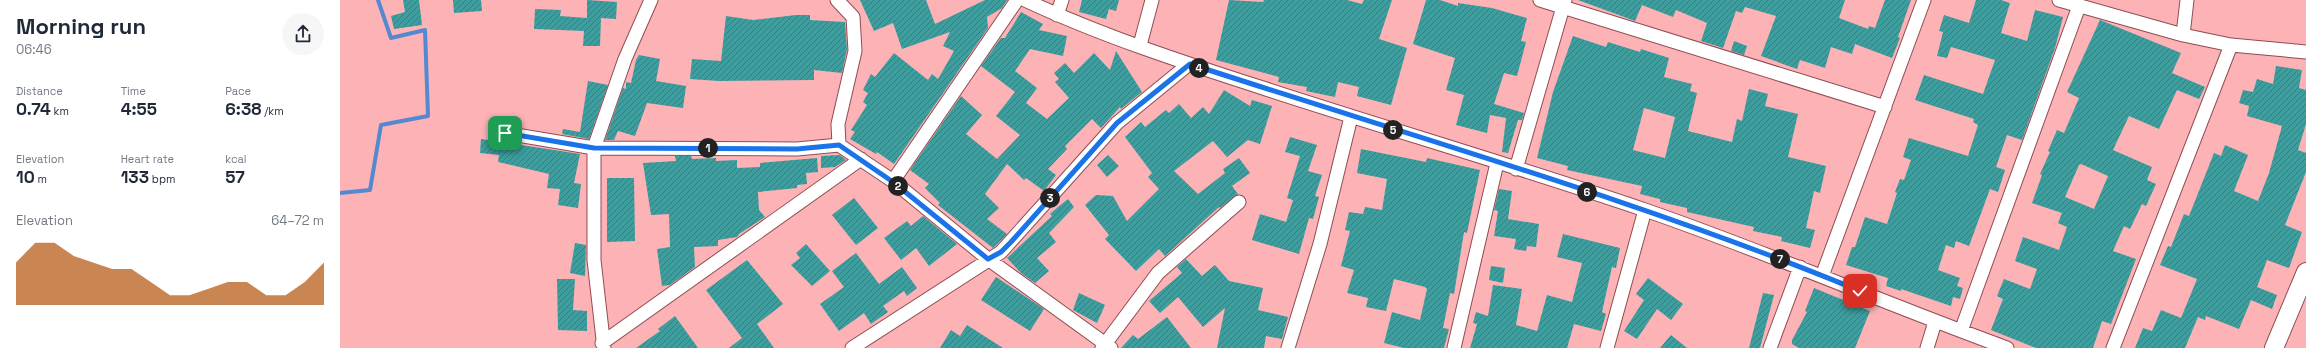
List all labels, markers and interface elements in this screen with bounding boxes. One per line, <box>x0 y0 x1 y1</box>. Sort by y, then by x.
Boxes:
text: Morning run <box>16 12 146 40</box>
button: share <box>282 13 324 55</box>
text: 06:46 <box>16 41 52 58</box>
pin: 4 <box>1189 58 1209 78</box>
text: 4 <box>1196 61 1203 75</box>
text: Distance <box>16 84 63 98</box>
text: Time <box>121 84 146 98</box>
text: Pace <box>225 84 251 98</box>
text: 0.74 <box>16 98 51 120</box>
text: 4:55 <box>121 98 157 120</box>
text: 6:38 <box>225 98 261 120</box>
text: km <box>51 104 69 118</box>
text: /km <box>261 104 284 118</box>
pin <box>488 116 522 150</box>
pin: 5 <box>1383 120 1403 140</box>
icon: arrive <box>494 122 516 144</box>
text: 5 <box>1390 123 1396 137</box>
pin: 1 <box>698 138 718 158</box>
text: 1 <box>706 141 710 155</box>
text: Elevation <box>16 152 64 166</box>
text: Heart rate <box>121 152 174 166</box>
text: kcal <box>225 152 247 166</box>
text: 10 <box>16 166 35 188</box>
text: 133 <box>121 166 149 188</box>
text: 57 <box>225 166 245 188</box>
text: m <box>35 172 47 186</box>
text: bpm <box>149 172 175 186</box>
pin: 2 <box>888 176 908 196</box>
text: 2 <box>895 179 901 193</box>
pin: 6 <box>1577 182 1597 202</box>
text: 6 <box>1584 185 1590 199</box>
pin: 3 <box>1040 188 1060 208</box>
text: 3 <box>1047 191 1053 205</box>
text: Elevation <box>16 212 73 229</box>
text: 64–72 m <box>271 212 324 229</box>
pin: 7 <box>1770 249 1790 269</box>
text: 7 <box>1777 252 1783 266</box>
pin <box>1843 274 1877 308</box>
icon: check <box>1849 280 1871 302</box>

